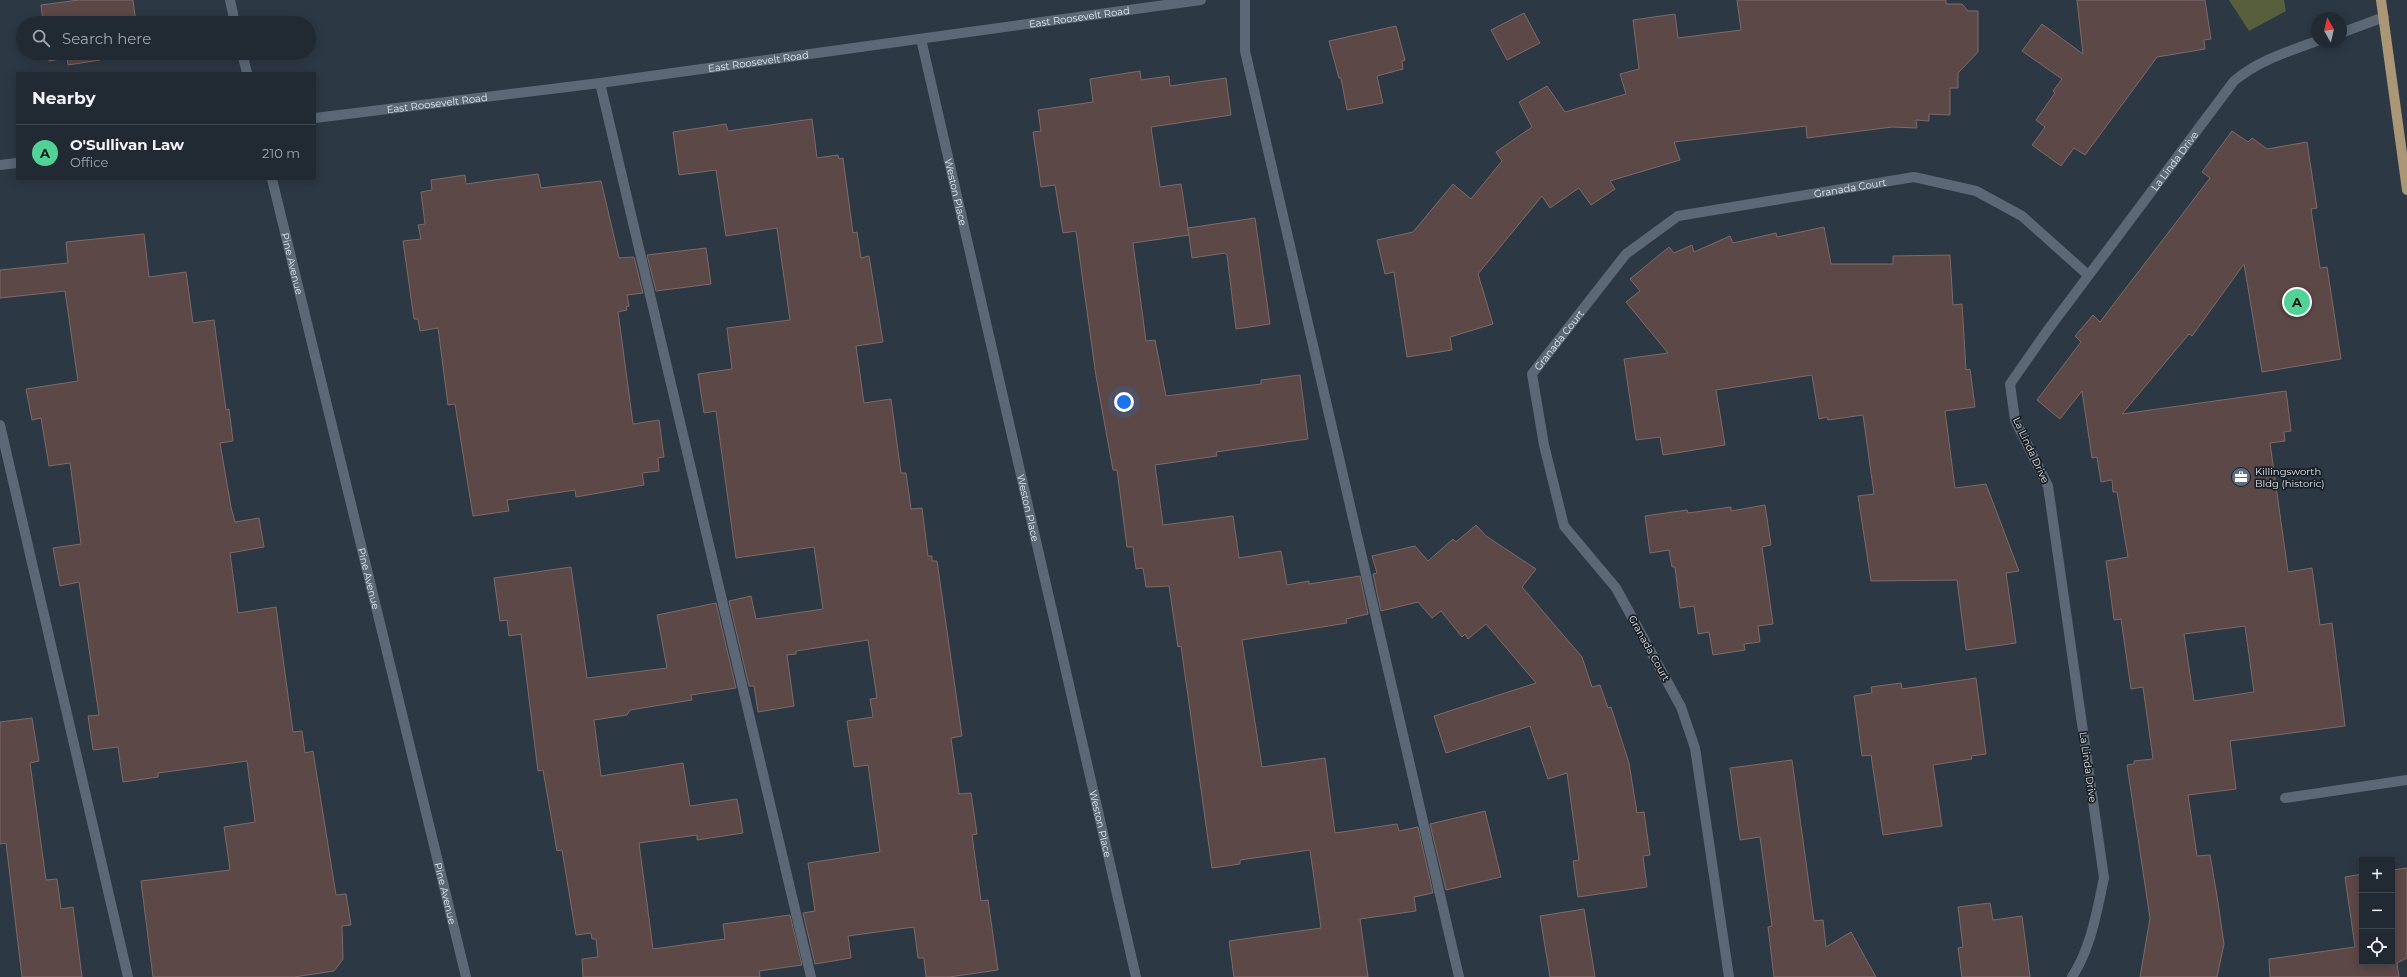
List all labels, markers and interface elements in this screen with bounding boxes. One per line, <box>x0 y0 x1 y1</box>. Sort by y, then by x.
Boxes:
street label: East Roosevelt Road <box>1028 3 1130 30</box>
north arrow <box>2311 12 2347 48</box>
search box <box>16 16 316 60</box>
icon: search <box>30 27 52 49</box>
text: Search here <box>62 29 151 48</box>
street label: East Roosevelt Road <box>707 48 810 75</box>
text: Nearby <box>32 88 96 108</box>
street label: East Roosevelt Road <box>386 90 488 116</box>
street label: La Linda Drive <box>2148 128 2201 193</box>
text: O'Sullivan Law <box>70 135 184 154</box>
text: A <box>40 145 50 161</box>
text: 210 m <box>262 145 300 161</box>
text: Office <box>70 154 108 170</box>
street label: Weston Place <box>942 157 970 227</box>
street label: Granada Court <box>1813 175 1887 200</box>
street label: Pine Avenue <box>279 231 306 296</box>
pin: A <box>2284 287 2310 317</box>
street label: Granada Court <box>1531 307 1586 373</box>
your location <box>1114 392 1134 412</box>
street label: La Linda Drive <box>2010 415 2052 485</box>
place label: Killingsworth Bldg (historic) <box>2255 465 2325 490</box>
office icon: Killingsworth Bldg (historic) <box>2230 466 2252 488</box>
street label: Weston Place <box>1014 473 1042 543</box>
street label: Pine Avenue <box>355 546 383 611</box>
street label: Granada Court <box>1626 613 1672 683</box>
street label: La Linda Drive <box>2077 731 2099 803</box>
street label: Weston Place <box>1087 789 1115 858</box>
map controls <box>2359 857 2395 965</box>
button: + <box>2359 857 2395 893</box>
street label: Pine Avenue <box>432 861 459 925</box>
button: − <box>2359 893 2395 929</box>
button: locate <box>2359 929 2395 965</box>

